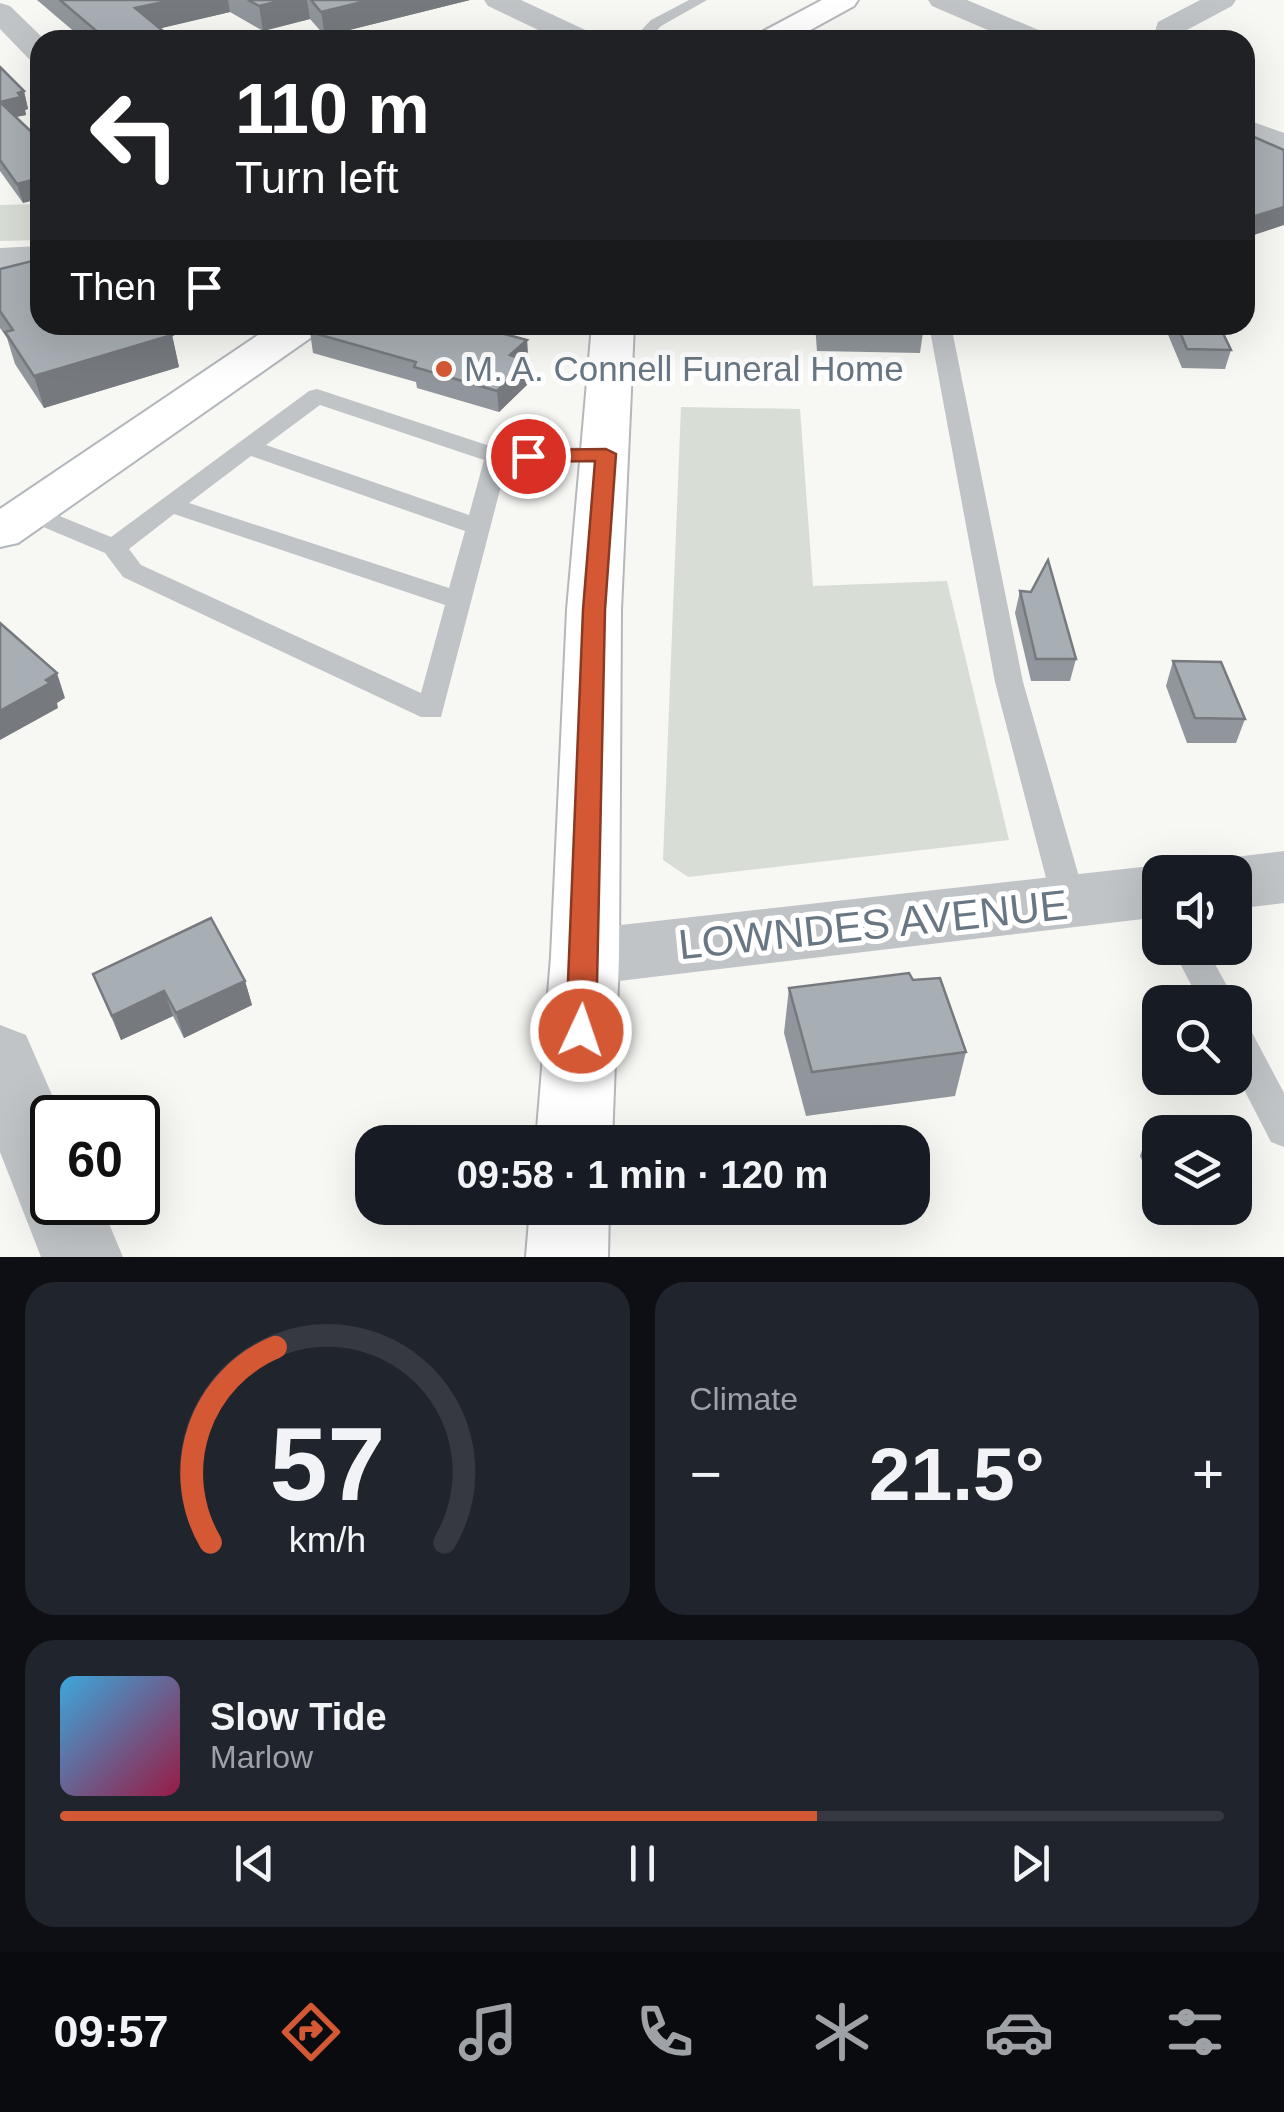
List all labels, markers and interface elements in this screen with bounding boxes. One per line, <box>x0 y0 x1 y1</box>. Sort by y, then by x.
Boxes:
icon: left <box>70 70 200 200</box>
text: 110 m <box>235 70 430 148</box>
text: Turn left <box>235 152 398 203</box>
icon: arrive <box>177 260 232 315</box>
text: Then <box>70 266 157 308</box>
place label: M. A. Connell Funeral Home <box>464 349 904 388</box>
marker: M. A. Connell Funeral Home <box>433 358 455 380</box>
pin <box>486 414 571 499</box>
icon: arrive <box>501 429 556 484</box>
map controls <box>1142 855 1252 1225</box>
button: sound <box>1142 855 1252 965</box>
street label: LOWNDES AVENUE <box>676 881 1070 968</box>
position arrow <box>529 979 633 1083</box>
button: search <box>1142 985 1252 1095</box>
speed limit sign: 60 <box>30 1095 160 1225</box>
button: layers <box>1142 1115 1252 1225</box>
text: 09:58 · 1 min · 120 m <box>457 1154 828 1196</box>
text: Climate <box>690 1381 798 1417</box>
text: 57 <box>269 1406 385 1522</box>
text: 21.5° <box>869 1432 1045 1516</box>
text: − <box>690 1443 722 1505</box>
text: + <box>1192 1443 1224 1505</box>
text: km/h <box>289 1520 366 1560</box>
text: Slow Tide <box>210 1696 387 1738</box>
text: Marlow <box>210 1739 313 1775</box>
icon: previous <box>227 1836 282 1891</box>
icon: pause <box>615 1836 670 1891</box>
icon: next <box>1003 1836 1058 1891</box>
icon: directions <box>276 1997 346 2067</box>
icon: music <box>453 1997 523 2067</box>
icon: phone <box>630 1997 700 2067</box>
icon: climate <box>807 1997 877 2067</box>
icon: car <box>984 1997 1054 2067</box>
icon: filters <box>1160 1997 1230 2067</box>
text: 09:57 <box>53 2006 169 2057</box>

